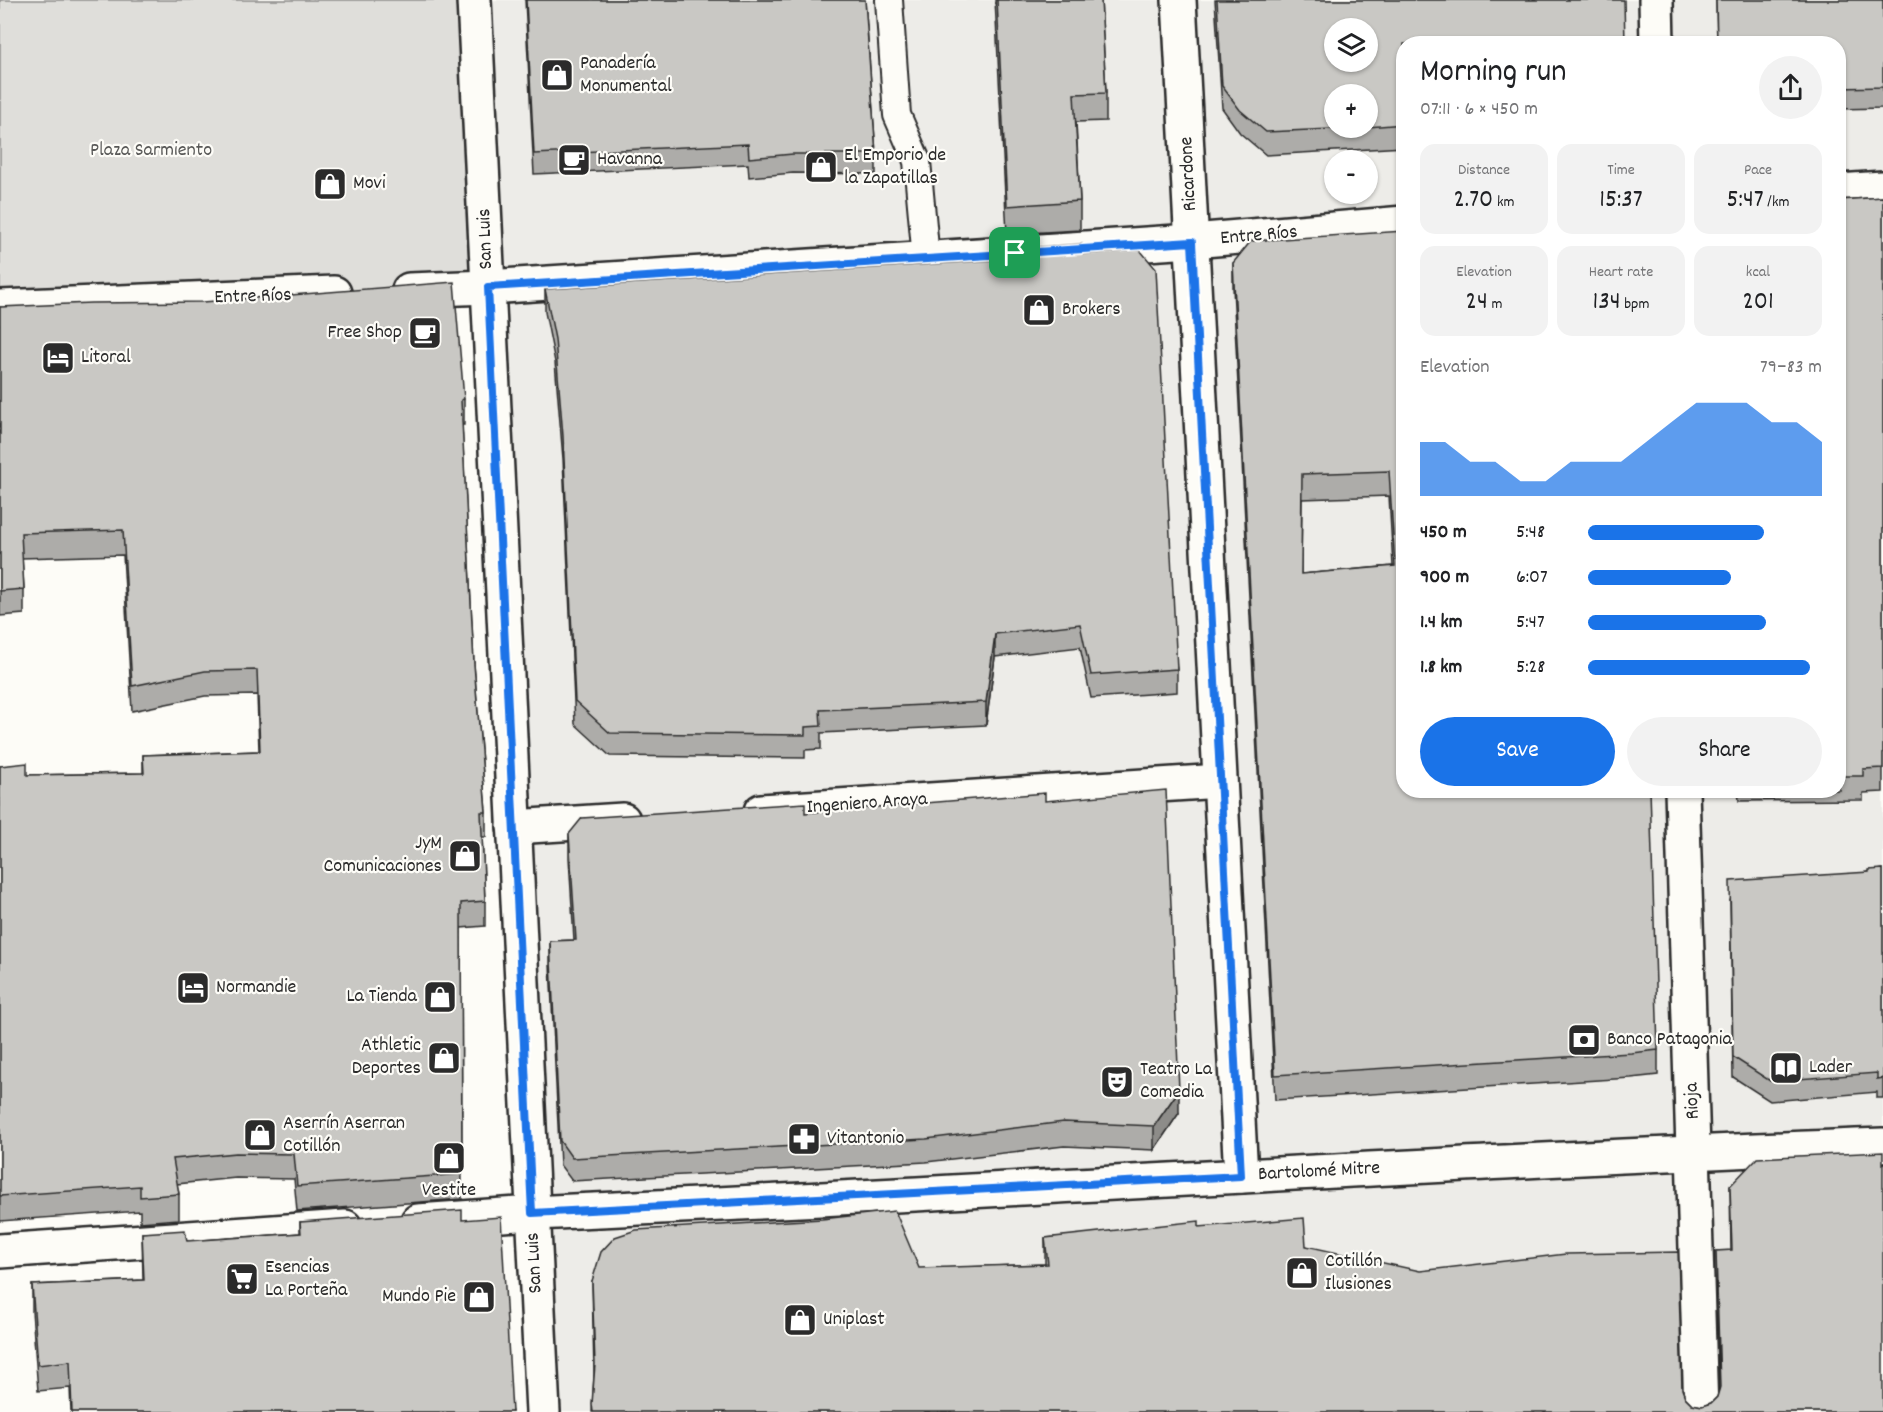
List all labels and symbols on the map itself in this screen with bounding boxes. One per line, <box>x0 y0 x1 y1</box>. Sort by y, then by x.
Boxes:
place label: Panadería Monumental <box>580 50 672 101</box>
shop icon: Panadería Monumental <box>539 57 575 93</box>
street label: Ricardone <box>1173 136 1205 212</box>
park label: Plaza Sarmiento <box>90 137 212 165</box>
cafe icon: Havanna <box>556 142 592 178</box>
place label: El Emporio de la Zapatillas <box>844 142 946 193</box>
place label: Havanna <box>597 146 663 174</box>
shop icon: El Emporio de la Zapatillas <box>803 149 839 185</box>
shop icon: Movi <box>312 166 348 202</box>
place label: Movi <box>353 170 386 198</box>
street label: San Luis <box>471 208 501 270</box>
street label: Entre Ríos <box>1219 219 1299 253</box>
pin <box>989 227 1040 278</box>
street label: Entre Ríos <box>214 282 292 312</box>
shop icon: Brokers <box>1021 292 1057 328</box>
place label: Brokers <box>1062 296 1121 324</box>
cafe icon: Free Shop <box>407 315 443 351</box>
place label: Free Shop <box>327 319 402 347</box>
hotel icon: Litoral <box>40 340 76 376</box>
place label: Litoral <box>81 344 131 372</box>
street label: Ingeniero Araya <box>806 786 929 822</box>
place label: JyM Comunicaciones <box>323 830 442 881</box>
shop icon: JyM Comunicaciones <box>447 838 483 874</box>
hotel icon: Normandie <box>175 970 211 1006</box>
place label: Normandie <box>216 974 297 1002</box>
shop icon: La Tienda <box>422 979 458 1015</box>
place label: La Tienda <box>346 983 418 1011</box>
bank icon: Banco Patagonia <box>1566 1022 1602 1058</box>
place label: Banco Patagonia <box>1607 1026 1732 1054</box>
place label: Athletic Deportes <box>352 1032 421 1083</box>
shop icon: Athletic Deportes <box>426 1040 462 1076</box>
library icon: Lader <box>1768 1050 1804 1086</box>
place label: Lader <box>1809 1054 1853 1082</box>
place label: Teatro La Comedia <box>1140 1056 1213 1107</box>
theatre icon: Teatro La Comedia <box>1099 1064 1135 1100</box>
street label: Rioja <box>1678 1081 1708 1120</box>
place label: Aserrín Aserran Cotillón <box>283 1110 405 1161</box>
shop icon: Aserrín Aserran Cotillón <box>242 1117 278 1153</box>
pharmacy icon: Vitantonio <box>786 1121 822 1157</box>
place label: Vitantonio <box>827 1125 904 1153</box>
shop icon: Vestite <box>431 1140 467 1176</box>
street label: Bartolomé Mitre <box>1257 1155 1381 1189</box>
place label: Vestite <box>422 1177 476 1205</box>
street label: San Luis <box>519 1232 551 1294</box>
place label: Cotillón Ilusiones <box>1325 1248 1392 1299</box>
place label: Esencias La Porteña <box>265 1254 348 1305</box>
shop icon: Cotillón Ilusiones <box>1284 1255 1320 1291</box>
supermarket icon: Esencias La Porteña <box>224 1261 260 1297</box>
shop icon: Mundo Pie <box>461 1279 497 1315</box>
place label: Mundo Pie <box>382 1283 456 1311</box>
shop icon: Uniplast <box>782 1302 818 1338</box>
place label: Uniplast <box>823 1306 885 1334</box>

